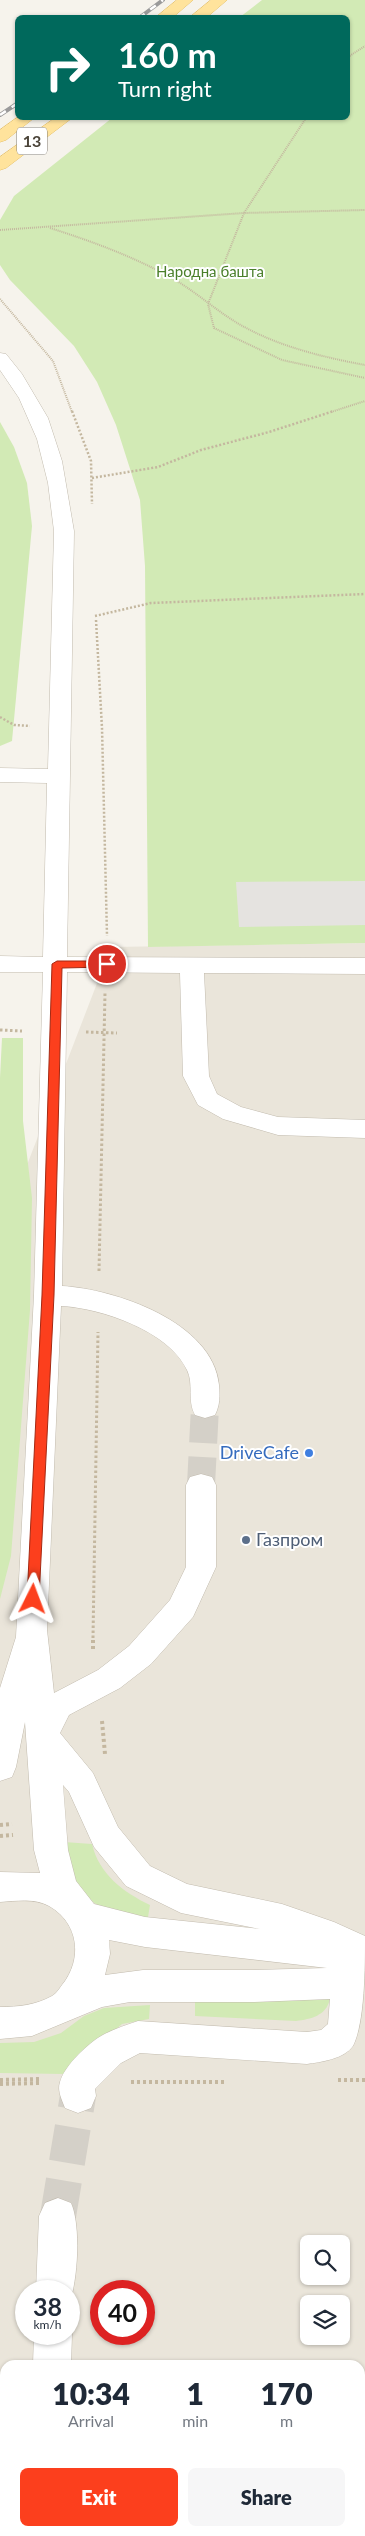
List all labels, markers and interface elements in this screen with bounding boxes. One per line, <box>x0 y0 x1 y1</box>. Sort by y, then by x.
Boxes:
text: 160 m <box>118 33 217 75</box>
icon: right <box>35 35 100 100</box>
text: Turn right <box>118 75 212 102</box>
road number: 13 <box>17 128 47 154</box>
park label: Народна башта <box>156 262 264 280</box>
pin <box>86 943 128 985</box>
icon: arrive <box>93 950 121 978</box>
place label: DriveCafe <box>220 1441 299 1463</box>
marker: DriveCafe <box>303 1447 315 1459</box>
place label: Газпром <box>256 1528 323 1550</box>
marker: Газпром <box>240 1534 252 1546</box>
position arrow <box>6 1572 58 1624</box>
map controls <box>300 2235 350 2345</box>
button: search <box>300 2235 350 2285</box>
speed limit sign: 40 <box>90 2280 155 2345</box>
text: 38 <box>33 2291 62 2321</box>
button: layers <box>300 2295 350 2345</box>
text: km/h <box>33 2317 62 2332</box>
text: 10:34 <box>52 2375 130 2411</box>
text: 1 <box>186 2375 204 2411</box>
text: 170 <box>260 2375 313 2411</box>
text: Arrival <box>68 2411 114 2430</box>
text: min <box>182 2411 208 2430</box>
text: m <box>280 2411 293 2430</box>
button: Exit <box>20 2468 178 2526</box>
button: Share <box>188 2468 345 2526</box>

